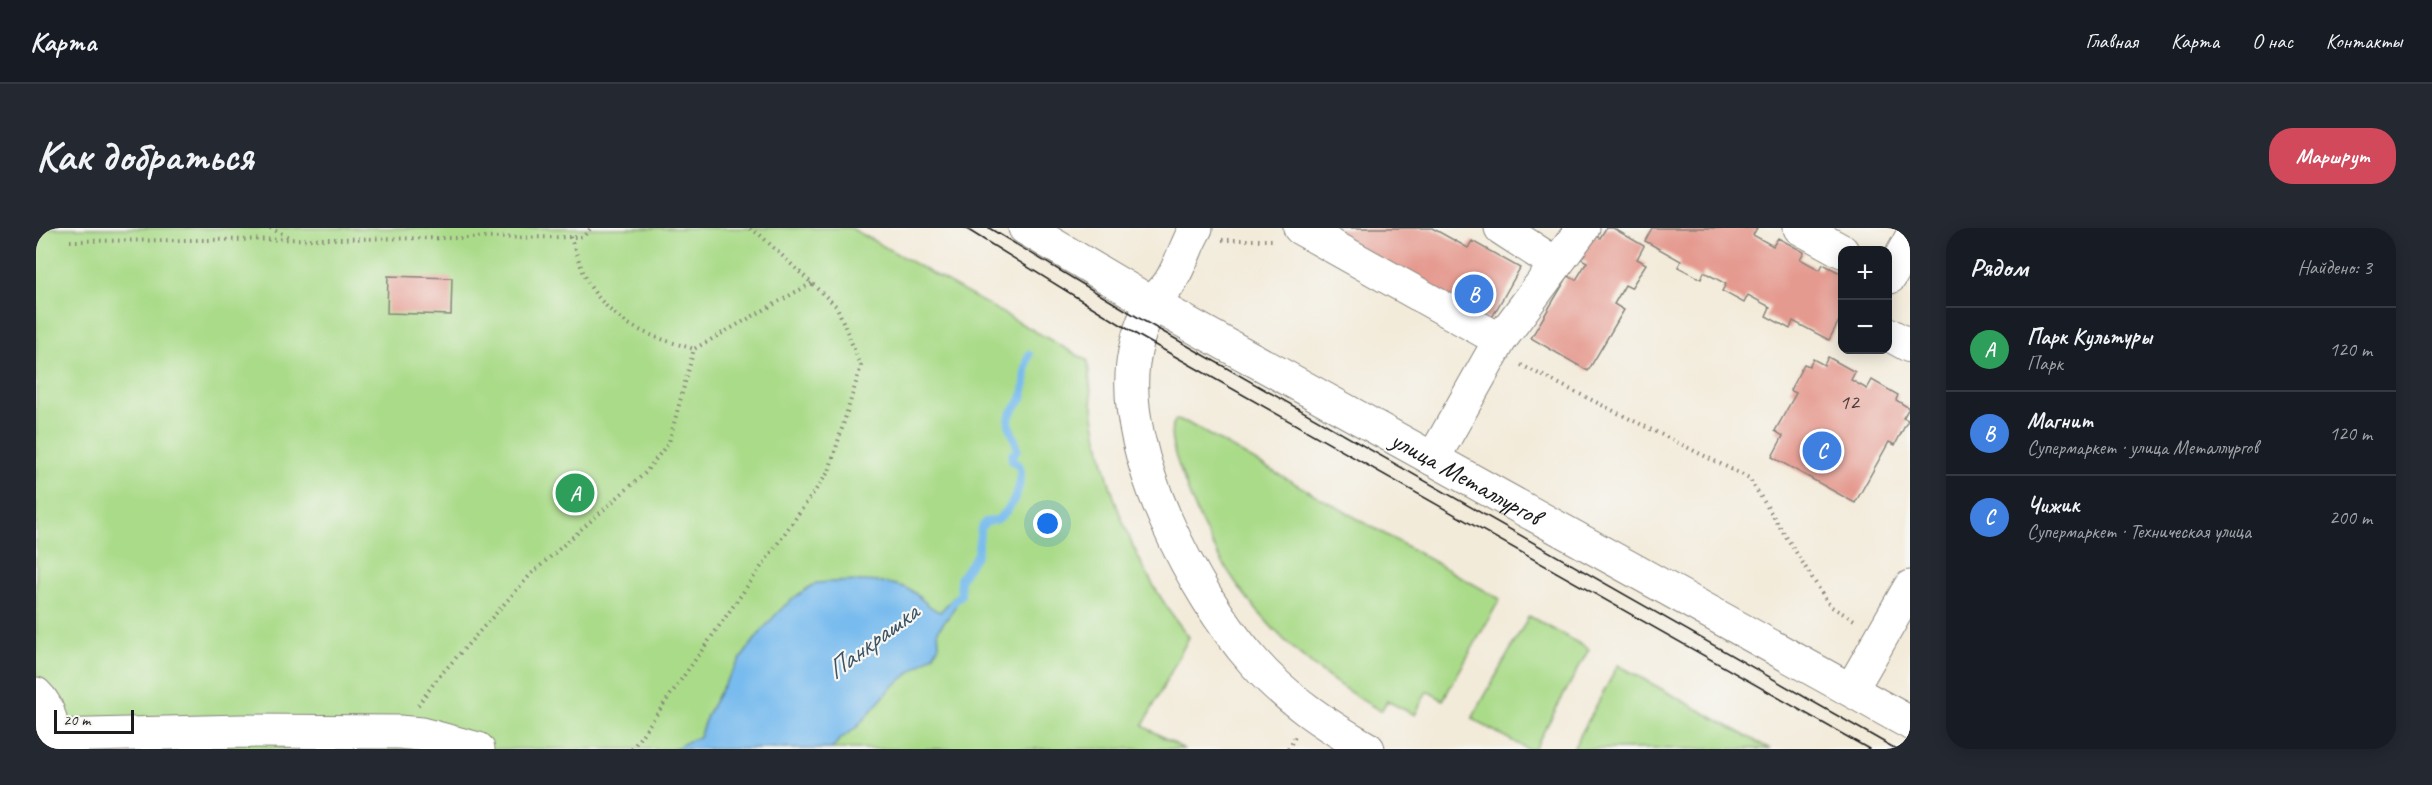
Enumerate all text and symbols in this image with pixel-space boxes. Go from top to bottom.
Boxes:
text: Карта [30,24,97,59]
text: Главная [2085,28,2138,54]
text: Карта [2171,28,2219,54]
text: О нас [2252,28,2293,54]
text: Контакты [2326,28,2402,54]
button: Маршрут [2269,128,2396,184]
text: Как добраться [36,130,253,183]
map controls [1838,246,1892,354]
button: + [1838,246,1892,300]
text: Рядом [1970,251,2028,284]
text: Найдено: 3 [2297,255,2372,280]
pin: B [1454,272,1494,316]
button: − [1838,300,1892,354]
text: Парк Культуры [2027,323,2152,351]
text: A [1984,337,1995,362]
text: 120 m [2329,337,2372,362]
text: Парк [2027,351,2063,376]
house number: 12 [1839,388,1861,416]
text: Магнит [2027,407,2093,435]
text: B [1984,421,1995,446]
text: 120 m [2329,421,2372,446]
street label: улица Металлургов [1384,422,1551,534]
pin: C [1802,428,1842,474]
text: Супермаркет · улица Металлургов [2027,435,2258,460]
pin: A [556,470,594,516]
text: Чижик [2027,491,2079,519]
text: C [1985,505,1994,530]
text: 200 m [2329,505,2372,530]
your location [1033,509,1062,538]
text: Супермаркет · Техническая улица [2027,519,2251,544]
water label: Панкрашка [819,593,927,687]
scale bar [54,707,134,735]
text: 20 m [63,710,90,730]

